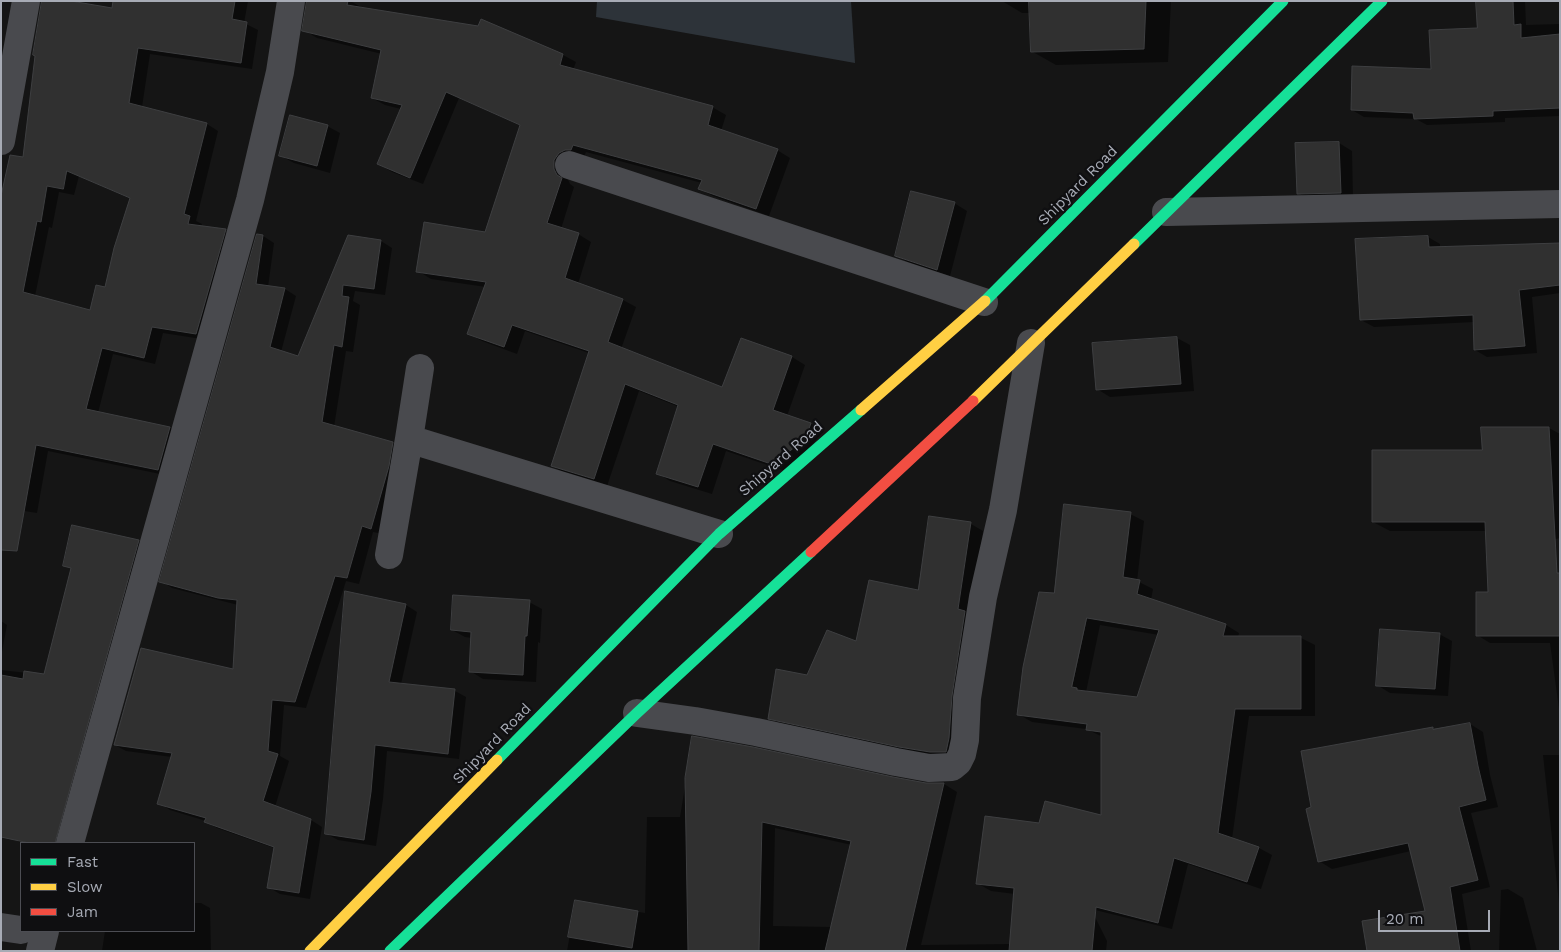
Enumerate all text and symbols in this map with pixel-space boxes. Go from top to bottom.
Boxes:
street label: Shipyard Road [1034,142,1122,230]
street label: Shipyard Road [735,418,827,500]
street label: Shipyard Road [449,700,535,788]
legend [20,842,195,932]
text: Fast [67,853,98,871]
text: Slow [67,878,103,896]
scale bar [1381,900,1494,932]
text: Jam [67,903,98,921]
text: 20 m [1386,910,1424,928]

